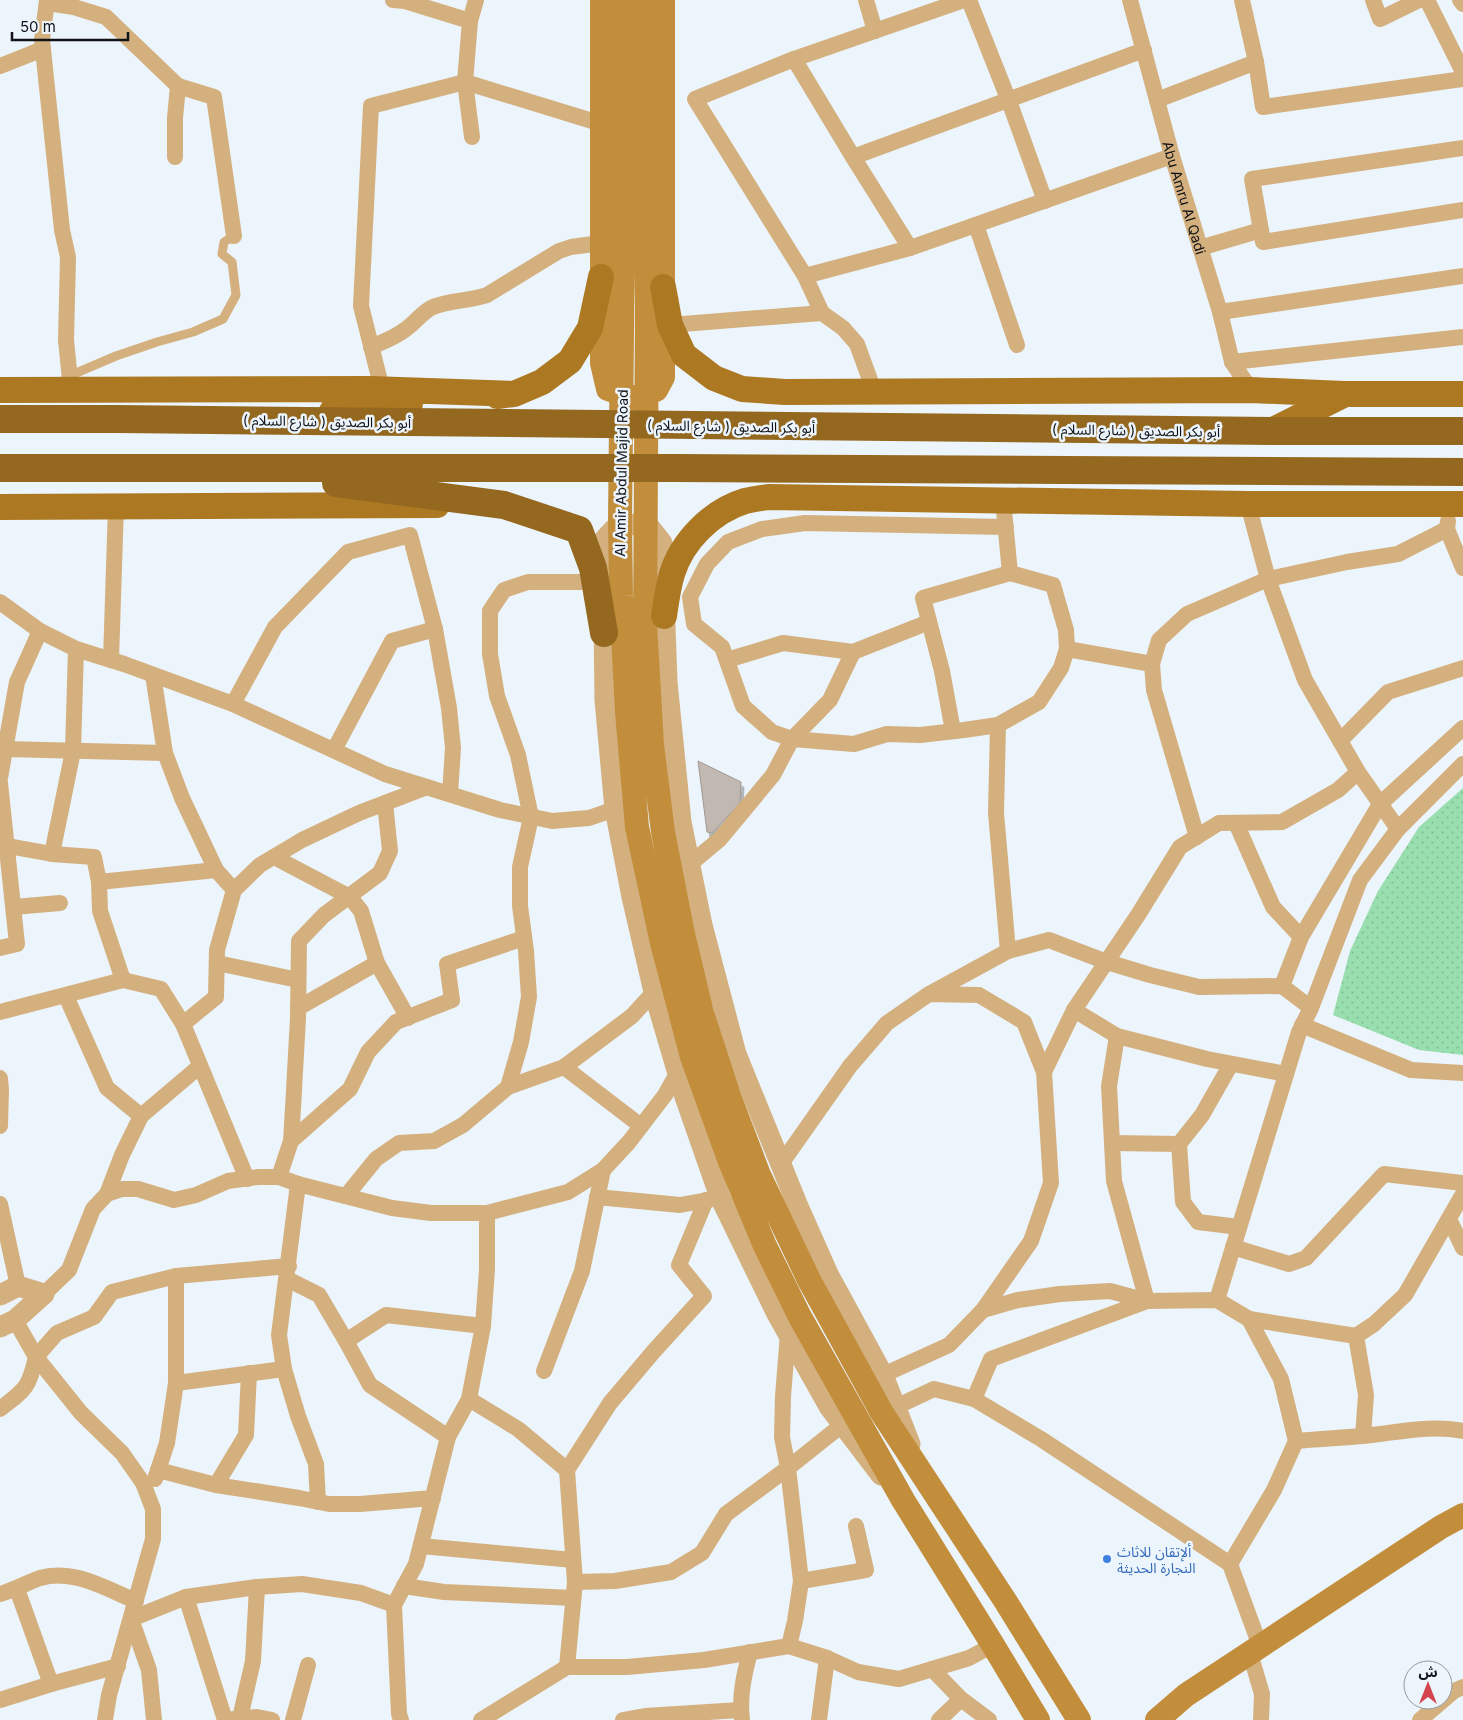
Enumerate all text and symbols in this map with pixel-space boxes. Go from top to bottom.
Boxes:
scale bar [12,10,129,42]
text: 50 m [20,17,56,36]
street label: Abu Amru Al Qadi [1160,139,1210,256]
street label: Al Amir Abdul Majid Road [611,389,631,557]
street label: ( شارع السلام ) أبو بكر الصديق [243,411,412,434]
street label: ( شارع السلام ) أبو بكر الصديق [647,416,816,439]
street label: ( شارع السلام ) أبو بكر الصديق [1052,420,1221,443]
place label: ألإتقان للاثاث النجارة الحديثة [1117,1543,1196,1577]
marker: ألإتقان للاثاث النجارة الحديثة [1101,1553,1113,1565]
north arrow [1403,1660,1453,1710]
text: ش [1418,1663,1438,1680]

